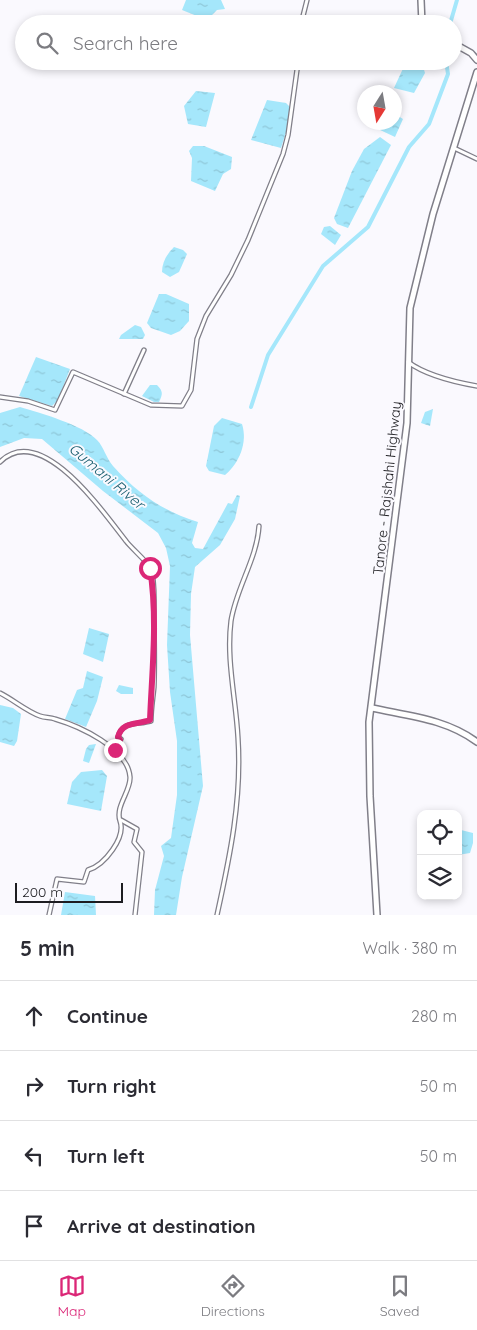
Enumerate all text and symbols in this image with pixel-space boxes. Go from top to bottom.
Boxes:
search box [15,15,462,70]
icon: search [33,29,61,57]
text: Search here [73,31,178,55]
north arrow [357,85,402,130]
street label: Tanore - Rajshahi Highway [369,400,405,576]
water label: Gumani River [65,439,150,515]
route start [139,557,162,580]
route end [104,739,127,762]
map controls [417,810,462,900]
button: locate [417,810,462,855]
button: layers [417,855,462,900]
scale bar [15,880,122,903]
text: 200 m [22,883,63,901]
text: 5 min [20,935,75,961]
text: Walk · 380 m [362,938,457,958]
icon: ahead [20,1002,48,1030]
text: Continue [67,1004,148,1028]
text: 280 m [411,1006,457,1026]
icon: right [20,1072,48,1100]
text: Turn right [67,1074,156,1098]
text: 50 m [420,1076,457,1096]
icon: left [20,1142,48,1170]
text: Turn left [67,1144,145,1168]
text: 50 m [420,1146,457,1166]
icon: arrive [20,1212,48,1240]
text: Arrive at destination [67,1214,256,1238]
tab: Map [57,1272,86,1320]
tab: Directions [201,1272,265,1320]
tab: Saved [380,1272,420,1320]

